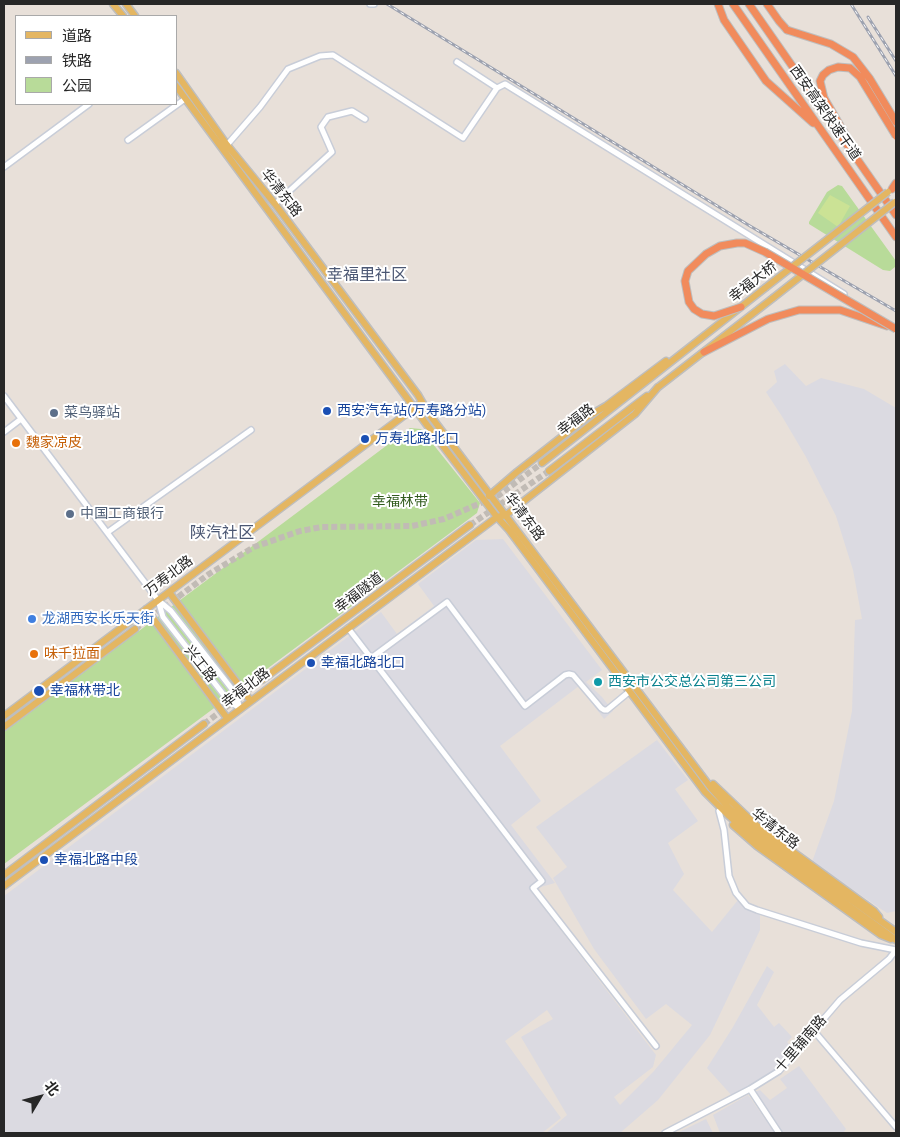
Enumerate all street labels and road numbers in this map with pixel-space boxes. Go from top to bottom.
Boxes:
street label: 西安高架快速干道 [786,62,864,164]
street label: 华清东路 [257,166,305,220]
street label: 幸福大桥 [726,258,780,306]
street label: 幸福路 [554,401,598,439]
street label: 华清东路 [500,490,548,544]
street label: 万寿北路 [142,552,196,600]
street label: 幸福隧道 [332,569,386,617]
street label: 兴工路 [180,642,220,686]
street label: 幸福北路 [219,664,273,712]
street label: 华清东路 [748,805,802,853]
street label: 十里铺南路 [772,1012,830,1076]

